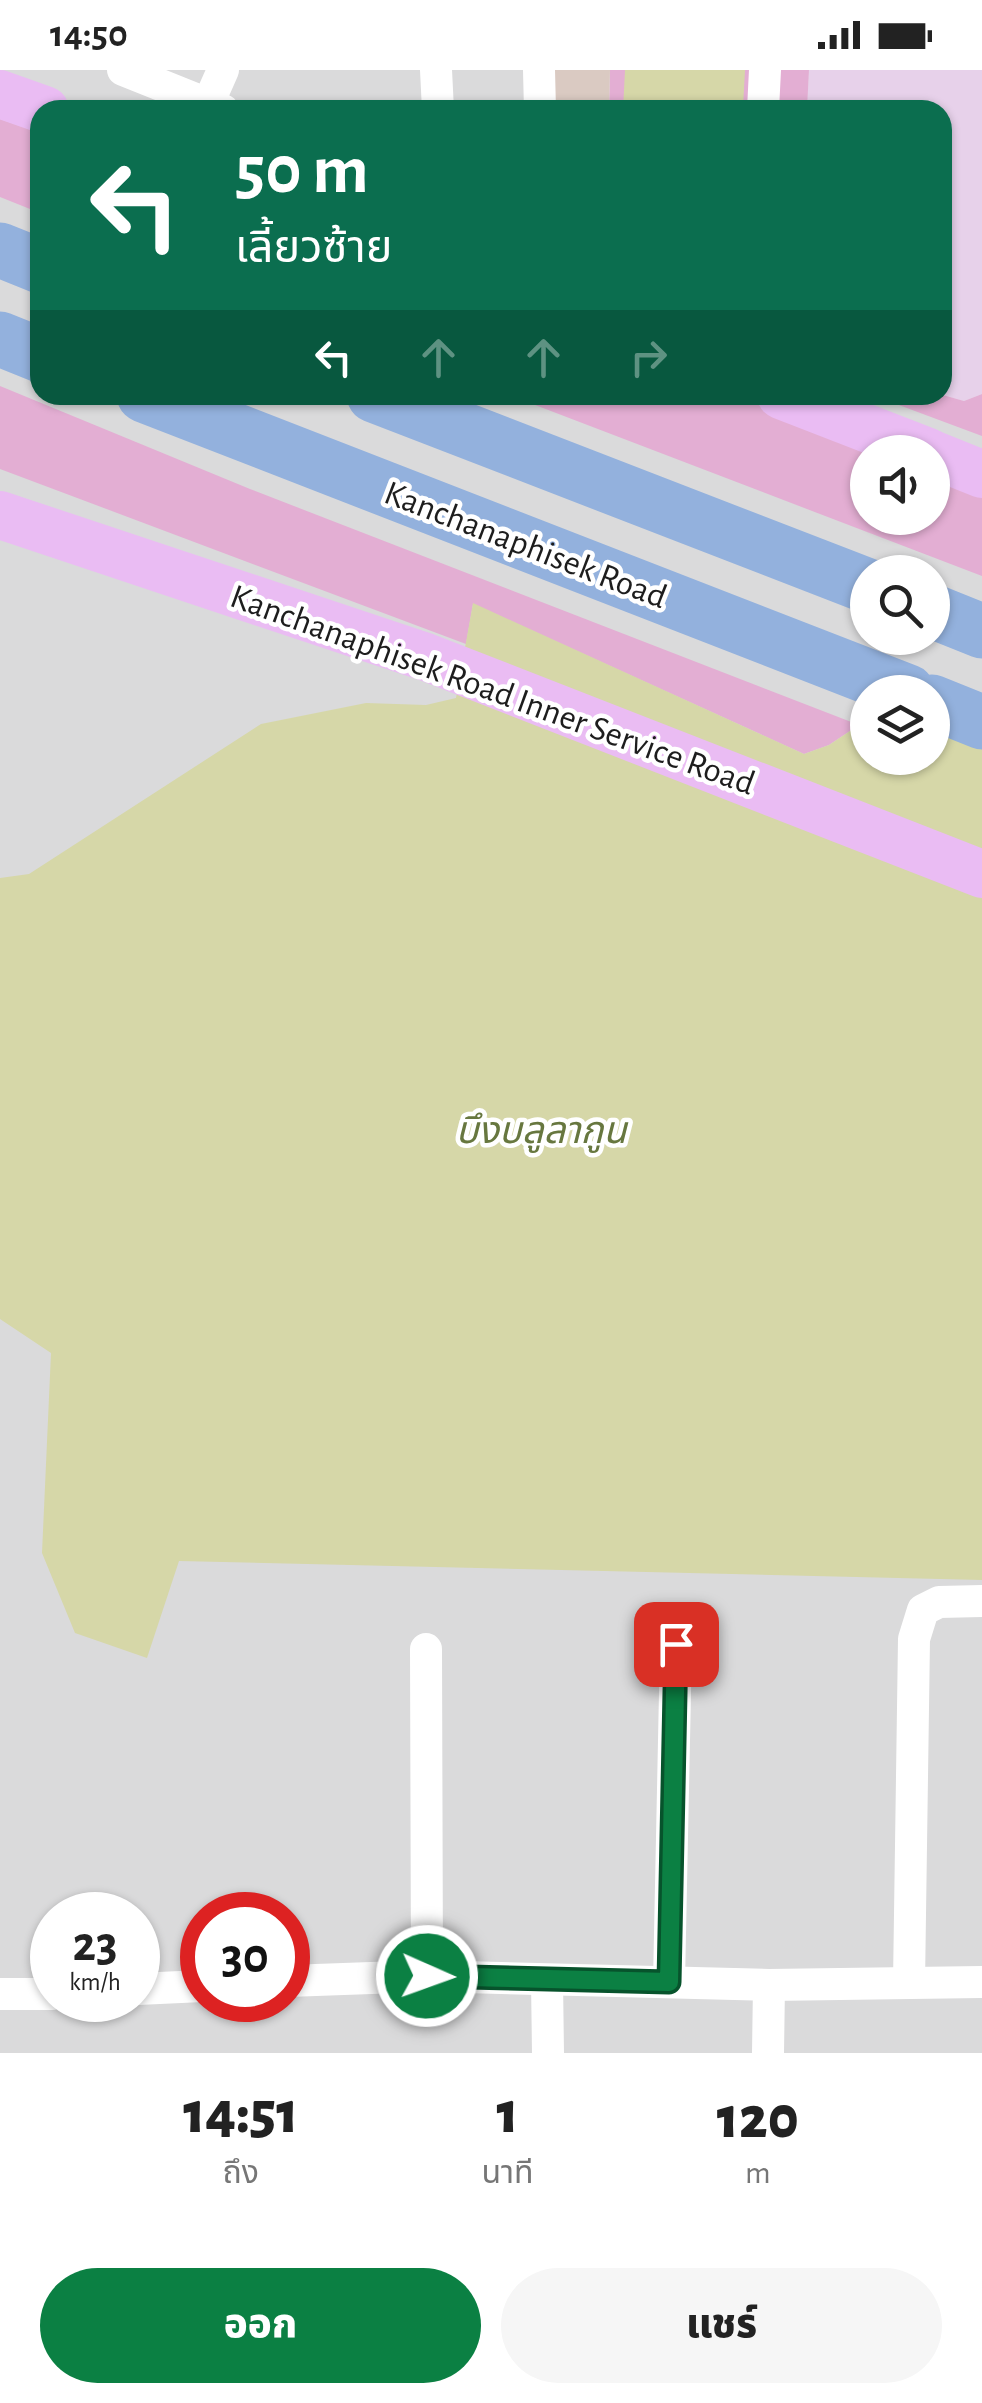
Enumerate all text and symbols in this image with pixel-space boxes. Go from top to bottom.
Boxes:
text: 14:50 [50,16,128,54]
text: 50 m [235,136,369,206]
icon: left [70,140,200,270]
text: เลี้ยวซ้าย [235,226,392,271]
icon: left [306,330,361,385]
icon: ahead [411,330,466,385]
icon: ahead [516,330,571,385]
icon: right [621,330,676,385]
map controls [850,435,950,775]
button: sound [850,435,950,535]
street label: Kanchanaphisek Road [379,475,671,615]
button: search [850,555,950,655]
street label: Kanchanaphisek Road Inner Service Road [226,579,759,802]
button: layers [850,675,950,775]
water label: บึงบลูลากูน [455,1112,629,1154]
pin [634,1602,719,1687]
icon: arrive [649,1617,704,1672]
speed limit sign: 30 [180,1892,310,2022]
text: 23 [72,1920,118,1970]
position arrow [375,1924,479,2028]
text: km/h [69,1970,121,1995]
text: 14:51 [183,2084,298,2144]
text: 1 [496,2084,519,2144]
text: 120 [717,2089,799,2149]
text: ถึง [223,2157,259,2189]
text: นาที [481,2157,534,2189]
text: m [745,2157,771,2189]
button: ออก [40,2268,481,2383]
button: แชร์ [501,2268,942,2383]

